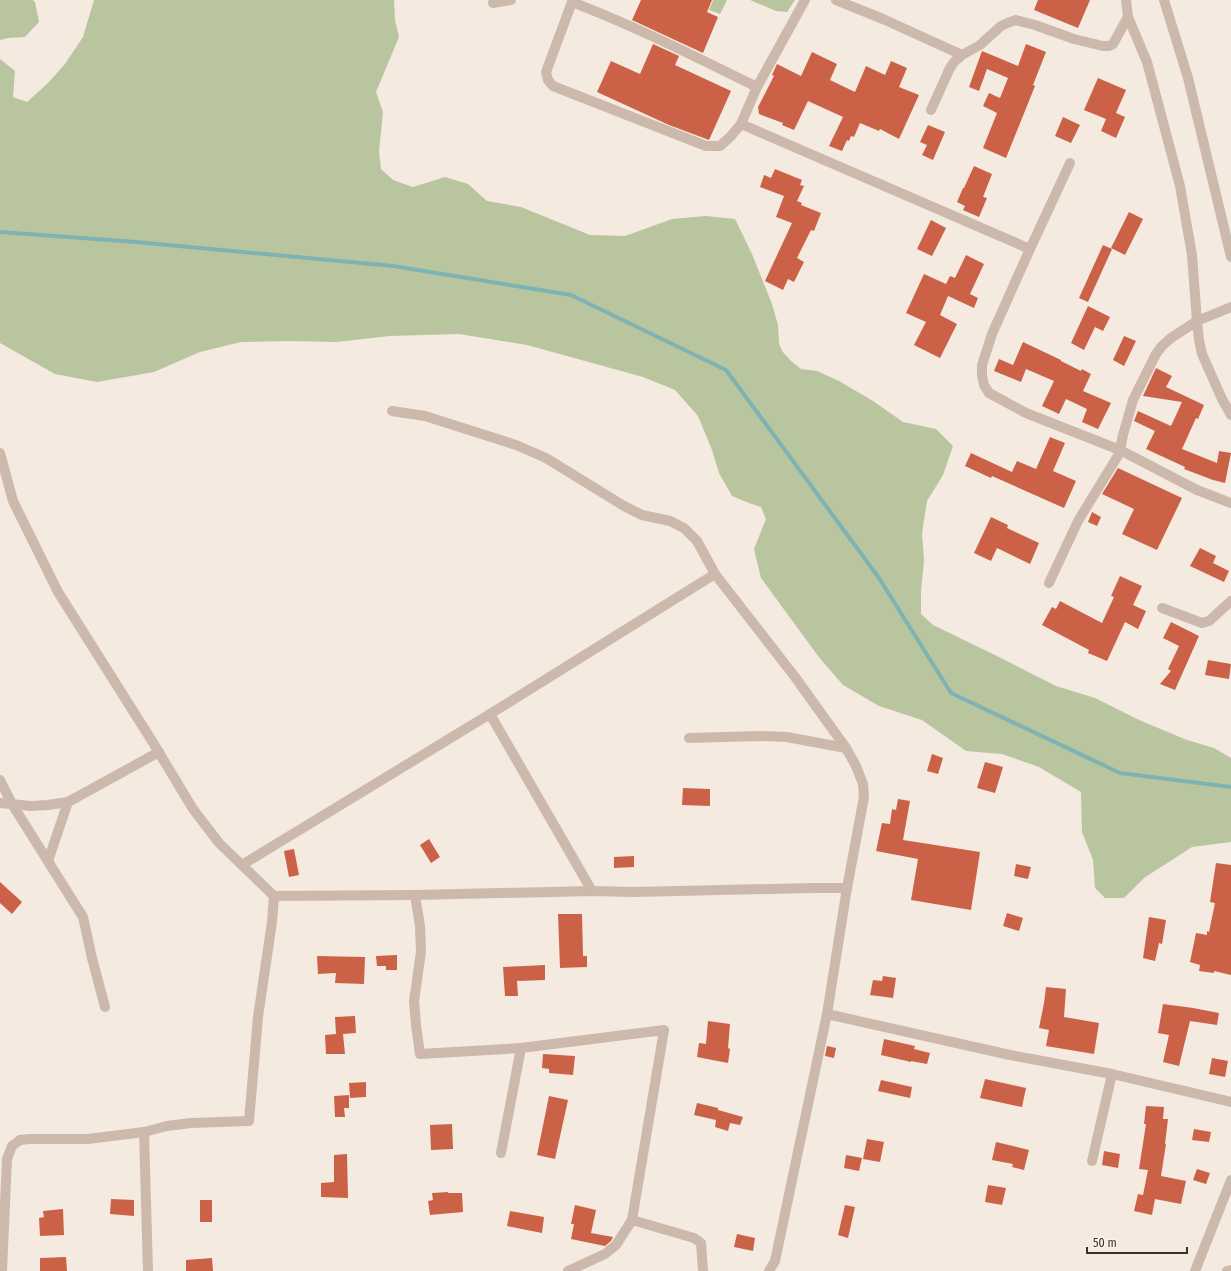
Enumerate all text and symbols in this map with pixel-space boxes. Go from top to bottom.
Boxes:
scale bar [1087,1229,1187,1255]
text: 50 m [1093,1236,1117,1250]

